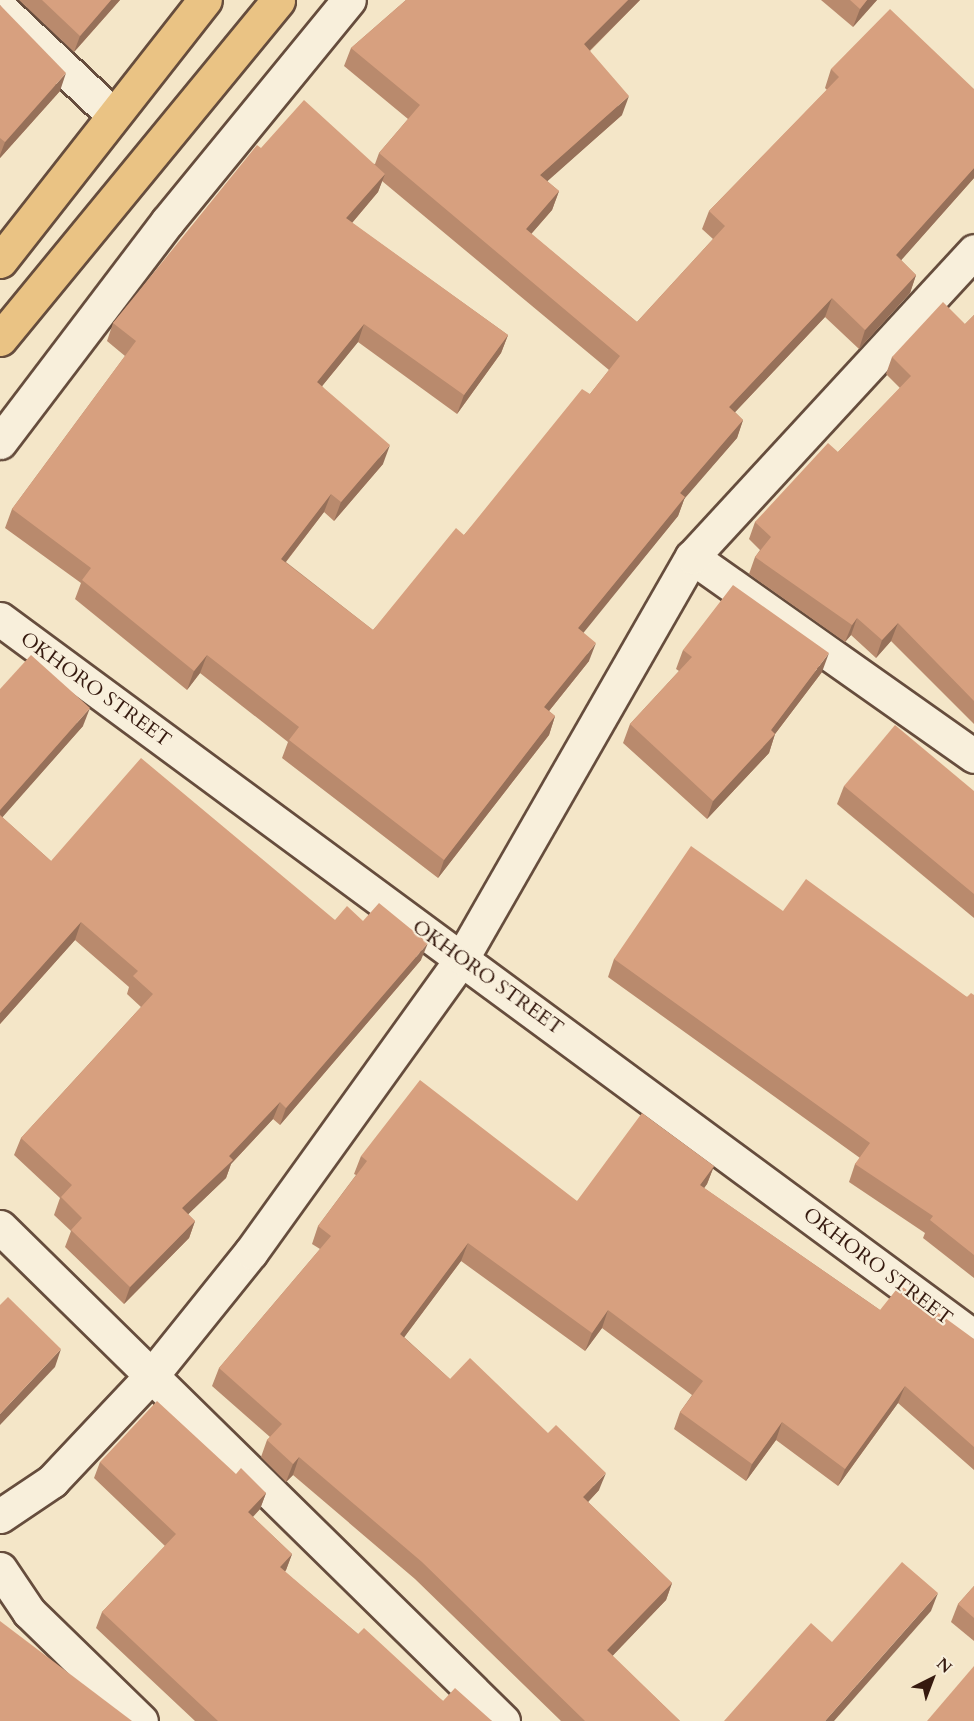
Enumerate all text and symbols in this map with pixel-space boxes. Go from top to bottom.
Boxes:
street label: OKHORO STREET [16,626,176,752]
street label: OKHORO STREET [408,914,568,1040]
street label: OKHORO STREET [799,1202,957,1330]
north arrow [902,1649,962,1709]
text: N [932,1653,957,1678]

